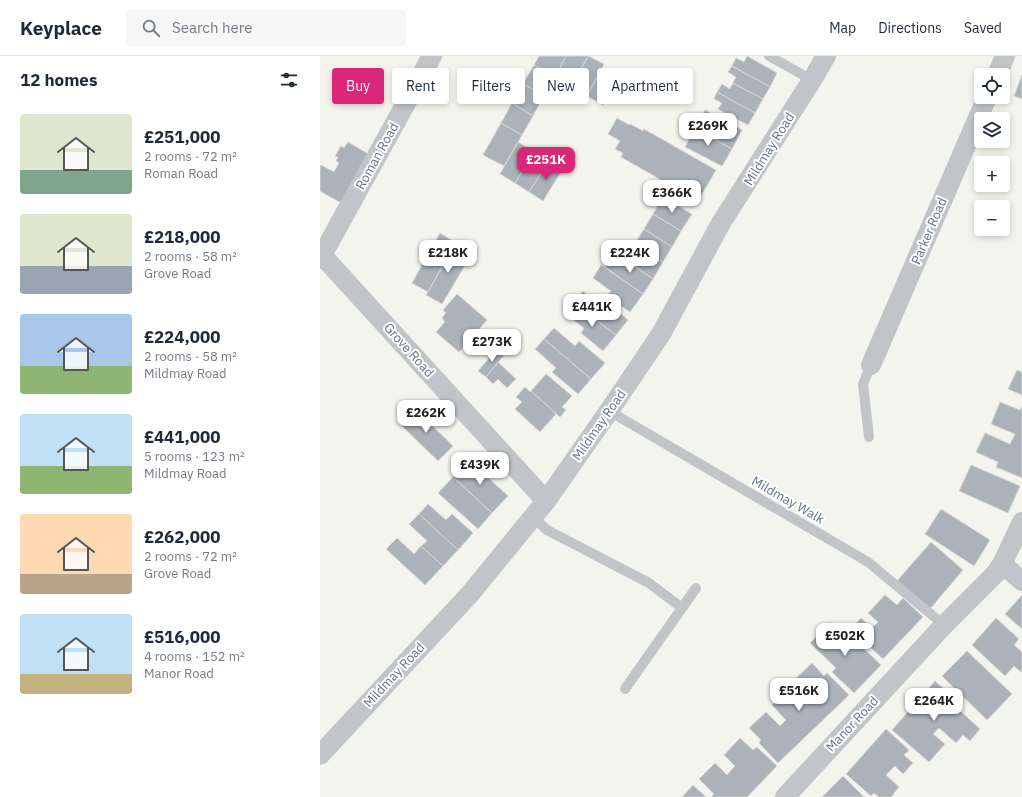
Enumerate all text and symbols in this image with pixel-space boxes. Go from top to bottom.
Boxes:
search box [126,10,406,46]
text: Keyplace [20,16,102,40]
icon: search [140,17,162,39]
text: Search here [172,18,252,37]
text: Map [829,19,856,37]
text: Directions [878,19,942,37]
text: Saved [964,19,1002,37]
chip: Buy [332,68,384,104]
chip: Rent [392,68,449,104]
chip: Filters [457,68,525,104]
chip: New [533,68,589,104]
chip: Apartment [597,68,693,104]
map controls [974,68,1010,236]
button: locate [974,68,1010,104]
text: 12 homes [20,69,97,91]
icon: filters [278,69,300,91]
street label: Mildmay Road [740,109,798,189]
button: layers [974,112,1010,148]
pin: £269K [680,113,736,147]
text: £269K [688,117,728,134]
street label: Roman Road [352,119,402,193]
text: £251,000 [144,126,220,148]
icon: home [52,130,100,178]
pin: £251K [518,147,574,181]
text: 2 rooms · 72 m² [144,148,237,165]
text: £251K [526,151,566,168]
button: + [974,156,1010,192]
text: Roman Road [144,165,218,182]
pin: £366K [644,180,700,214]
text: £366K [652,184,692,201]
street label: Parker Road [907,195,951,267]
button: − [974,200,1010,236]
text: £218,000 [144,226,220,248]
icon: home [52,230,100,278]
pin: £218K [420,240,476,274]
pin: £224K [602,240,658,274]
text: £218K [428,244,468,261]
text: £224K [610,244,650,261]
text: 2 rooms · 58 m² [144,248,237,265]
text: Grove Road [144,265,211,282]
pin: £441K [564,294,620,328]
text: £441K [572,298,612,315]
street label: Grove Road [380,319,438,381]
text: £224,000 [144,326,220,348]
pin: £273K [464,329,520,363]
icon: home [52,330,100,378]
text: £273K [472,333,512,350]
text: 2 rooms · 58 m² [144,348,237,365]
text: Mildmay Road [144,365,227,382]
street label: Mildmay Road [568,386,630,464]
pin: £262K [398,400,454,434]
text: £262K [406,404,446,421]
text: £441,000 [144,426,220,448]
icon: home [52,430,100,478]
text: 5 rooms · 123 m² [144,448,245,465]
pin: £439K [452,452,508,486]
text: £439K [460,456,500,473]
text: Mildmay Road [144,465,227,482]
street label: Mildmay Walk [748,472,828,528]
text: £262,000 [144,526,220,548]
icon: home [52,530,100,578]
text: 2 rooms · 72 m² [144,548,237,565]
text: Grove Road [144,565,211,582]
pin: £502K [817,623,873,657]
text: £516,000 [144,626,220,648]
text: £502K [825,627,865,644]
icon: home [52,630,100,678]
street label: Mildmay Road [360,639,428,711]
text: 4 rooms · 152 m² [144,648,245,665]
text: Manor Road [144,665,214,682]
pin: £516K [771,678,827,712]
text: £516K [779,682,819,699]
pin: £264K [906,688,962,722]
text: £264K [914,692,954,709]
street label: Manor Road [822,693,882,755]

